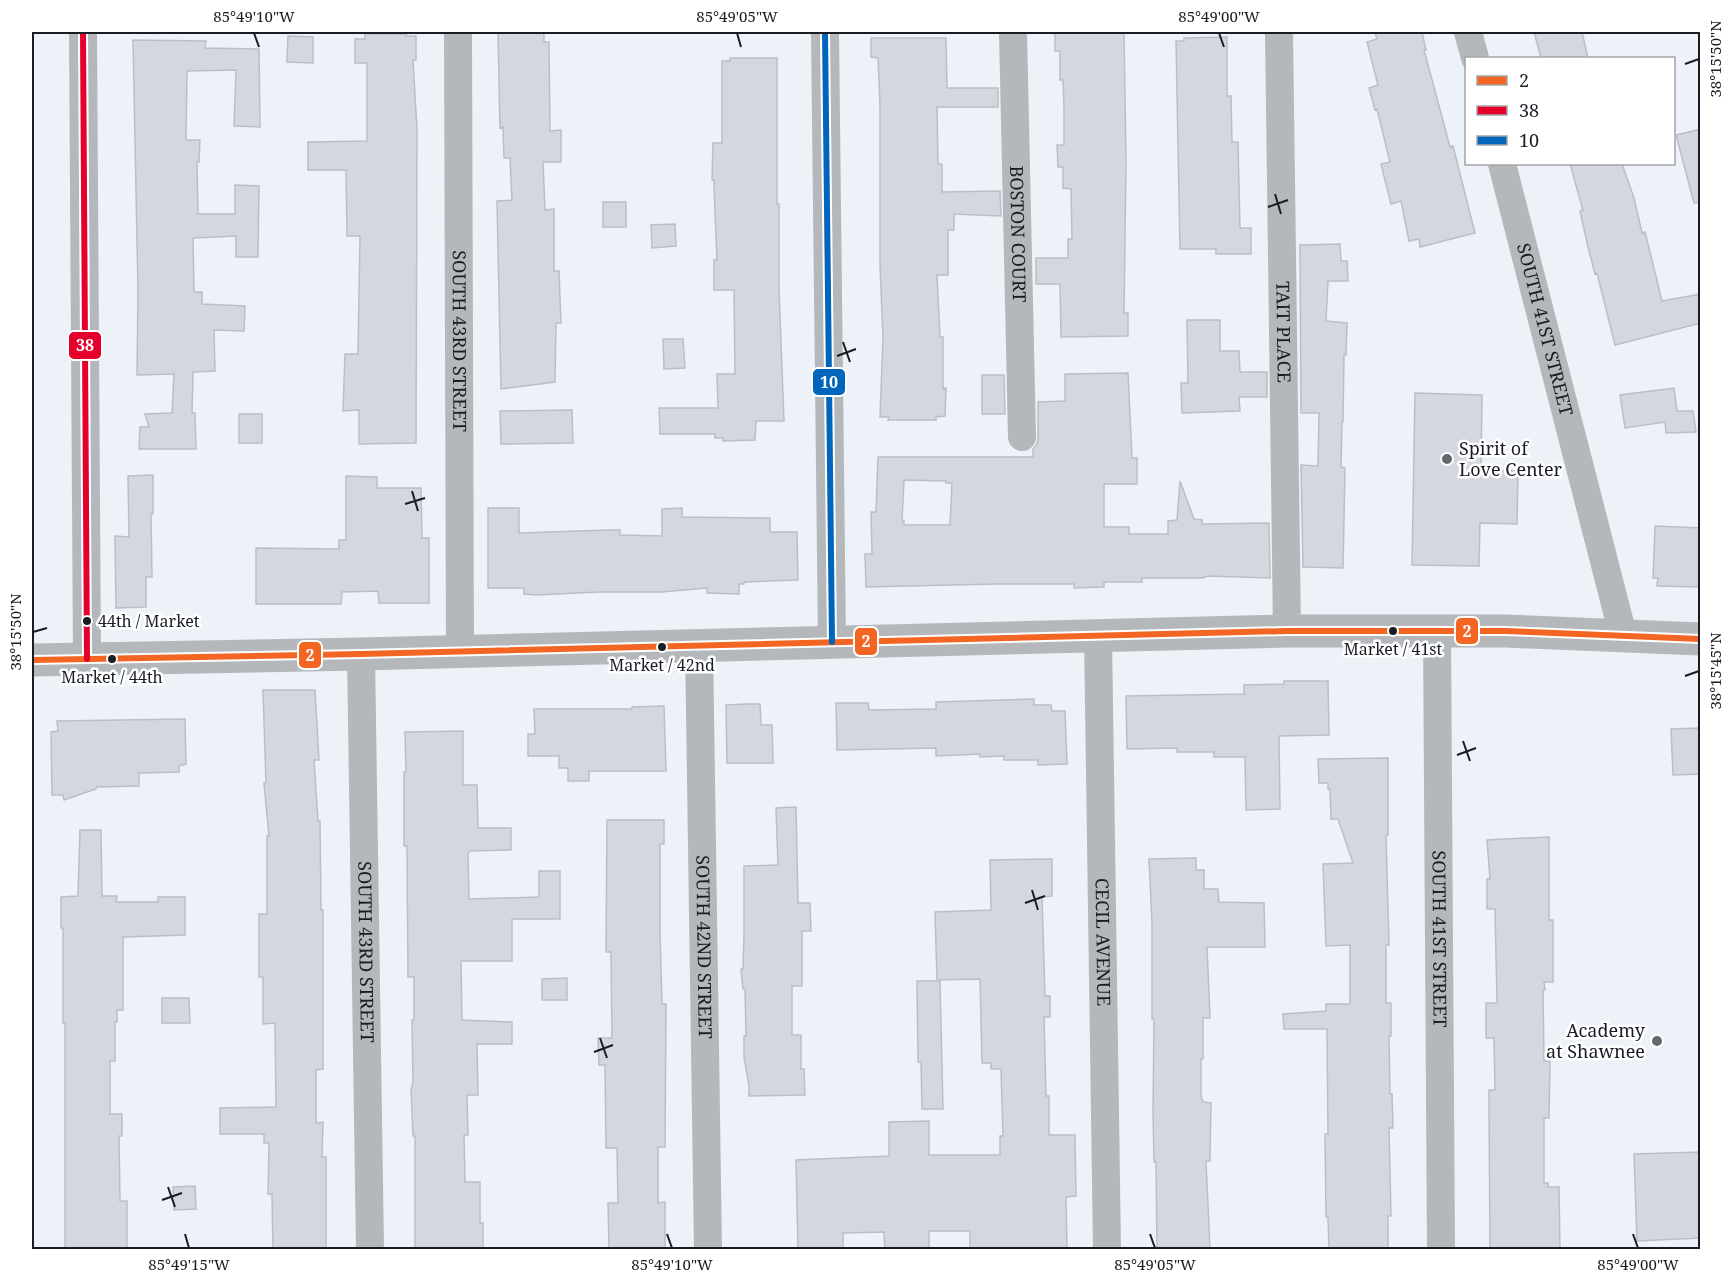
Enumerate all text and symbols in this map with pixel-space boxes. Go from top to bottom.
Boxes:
text: 85°49'10"W [213,6,295,26]
text: 85°49'05"W [696,6,778,26]
text: 85°49'00"W [1178,6,1260,26]
text: 38°15'50"N [1705,20,1725,98]
legend [1465,57,1675,165]
text: 2 [1519,68,1529,92]
text: 38 [1519,98,1539,122]
text: 10 [1519,128,1539,152]
street label: BOSTON COURT [1005,165,1032,303]
street label: SOUTH 41ST STREET [1512,241,1579,418]
street label: SOUTH 43RD STREET [448,250,472,432]
street label: TAIT PLACE [1271,281,1297,383]
line badge: 38 [68,331,102,360]
text: 38 [76,334,94,356]
line badge: 10 [812,368,846,396]
text: 10 [820,371,838,393]
place label: Spirit of Love Center [1459,436,1563,481]
marker: Spirit of Love Center [1440,452,1454,466]
text: 38°15'50"N [5,593,25,671]
place label: 44th / Market [98,610,200,632]
marker: 44th / Market [81,615,93,627]
line badge: 2 [1455,617,1479,645]
text: 2 [1462,620,1472,642]
marker: Market / 41st [1387,625,1399,637]
line badge: 2 [854,627,878,656]
text: 2 [861,630,871,652]
text: 38°15'45"N [1705,632,1725,710]
place label: Market / 41st [1344,638,1443,660]
line badge: 2 [298,641,322,669]
marker: Market / 42nd [656,641,668,653]
text: 2 [305,644,315,666]
marker: Market / 44th [106,653,118,665]
place label: Market / 42nd [609,654,715,676]
place label: Market / 44th [61,666,163,688]
street label: SOUTH 41ST STREET [1427,850,1453,1028]
street label: SOUTH 42ND STREET [691,855,718,1039]
street label: SOUTH 43RD STREET [353,861,380,1043]
street label: CECIL AVENUE [1091,878,1116,1006]
place label: Academy at Shawnee [1546,1018,1646,1063]
marker: Academy at Shawnee [1650,1034,1664,1048]
text: 85°49'15"W [148,1254,230,1274]
text: 85°49'10"W [631,1254,713,1274]
text: 85°49'05"W [1114,1254,1196,1274]
text: 85°49'00"W [1597,1254,1679,1274]

